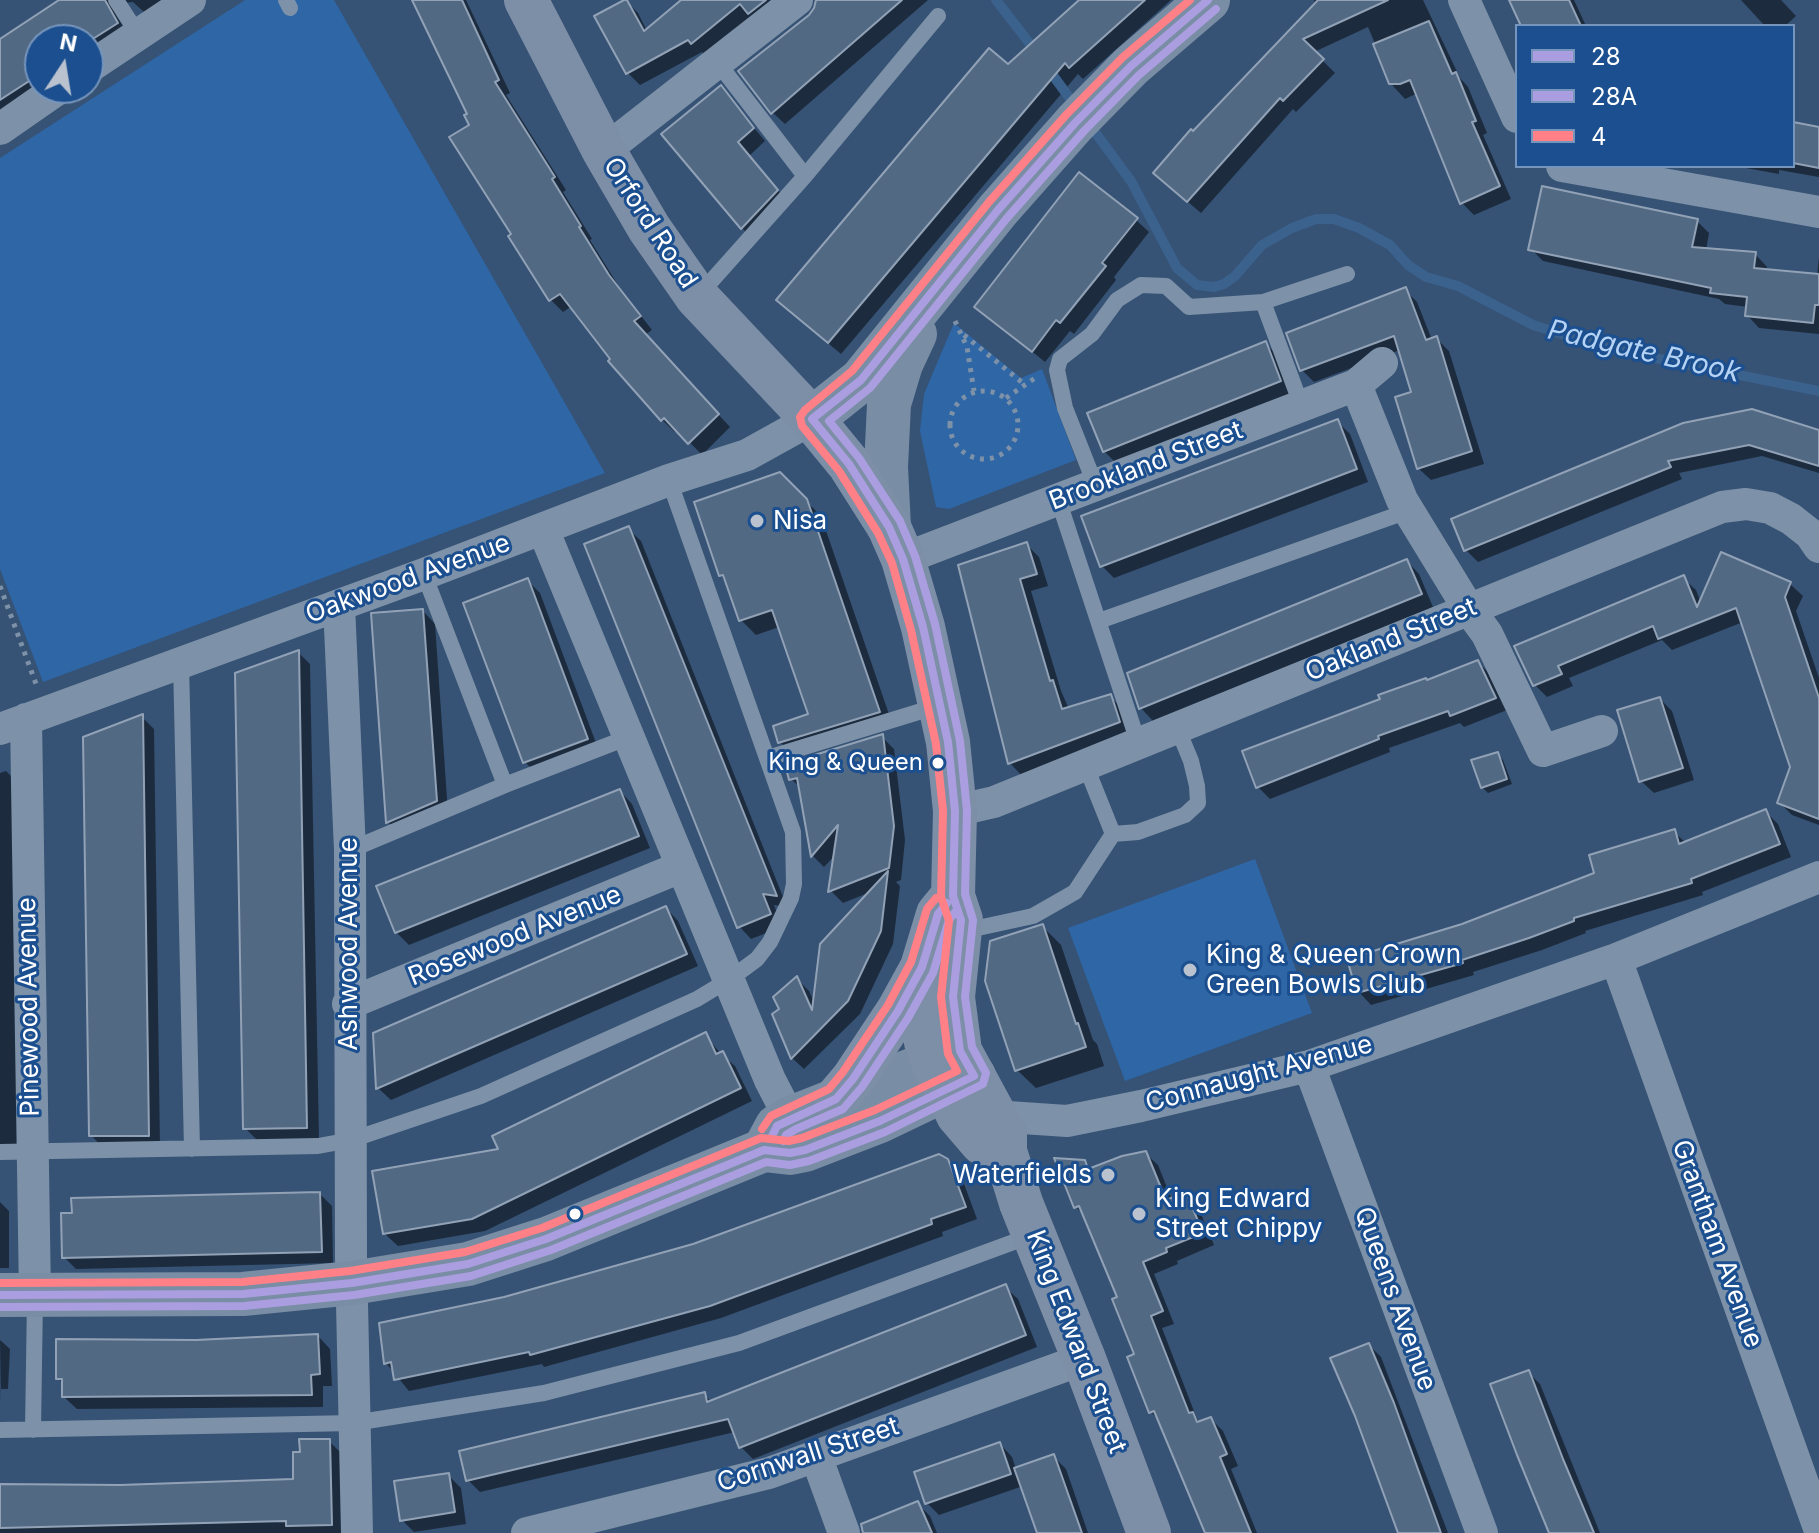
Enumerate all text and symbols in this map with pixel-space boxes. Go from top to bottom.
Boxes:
north arrow [24,24,104,104]
legend [1515,24,1795,168]
text: N [58,28,79,57]
text: 28 [1591,42,1620,71]
text: 28A [1591,82,1637,111]
text: 4 [1591,122,1607,151]
street label: Orford Road [596,152,704,294]
water label: Padgate Brook [1544,314,1744,390]
street label: Brookland Street [1045,415,1247,517]
place label: Nisa [773,505,827,537]
marker: Nisa [748,512,766,530]
street label: Oakwood Avenue [302,528,514,630]
street label: Oakland Street [1301,592,1481,688]
place label: King & Queen [768,749,923,777]
marker: King & Queen [930,755,946,771]
street label: Ashwood Avenue [333,837,365,1051]
street label: Rosewood Avenue [404,879,626,993]
street label: Pinewood Avenue [11,897,47,1117]
place label: King & Queen Crown Green Bowls Club [1206,939,1461,1000]
marker: King & Queen Crown Green Bowls Club [1181,961,1199,979]
street label: Connaught Avenue [1142,1029,1376,1119]
street label: Grantham Avenue [1665,1136,1769,1352]
place label: Waterfields [952,1159,1092,1191]
marker: Waterfields [1099,1166,1117,1184]
place label: King Edward Street Chippy [1155,1183,1322,1244]
street label: Queens Avenue [1347,1203,1443,1395]
marker: King Edward Street Chippy [1130,1205,1148,1223]
unlabelled marker [567,1206,583,1222]
street label: King Edward Street [1019,1226,1133,1458]
street label: Cornwall Street [713,1411,903,1499]

